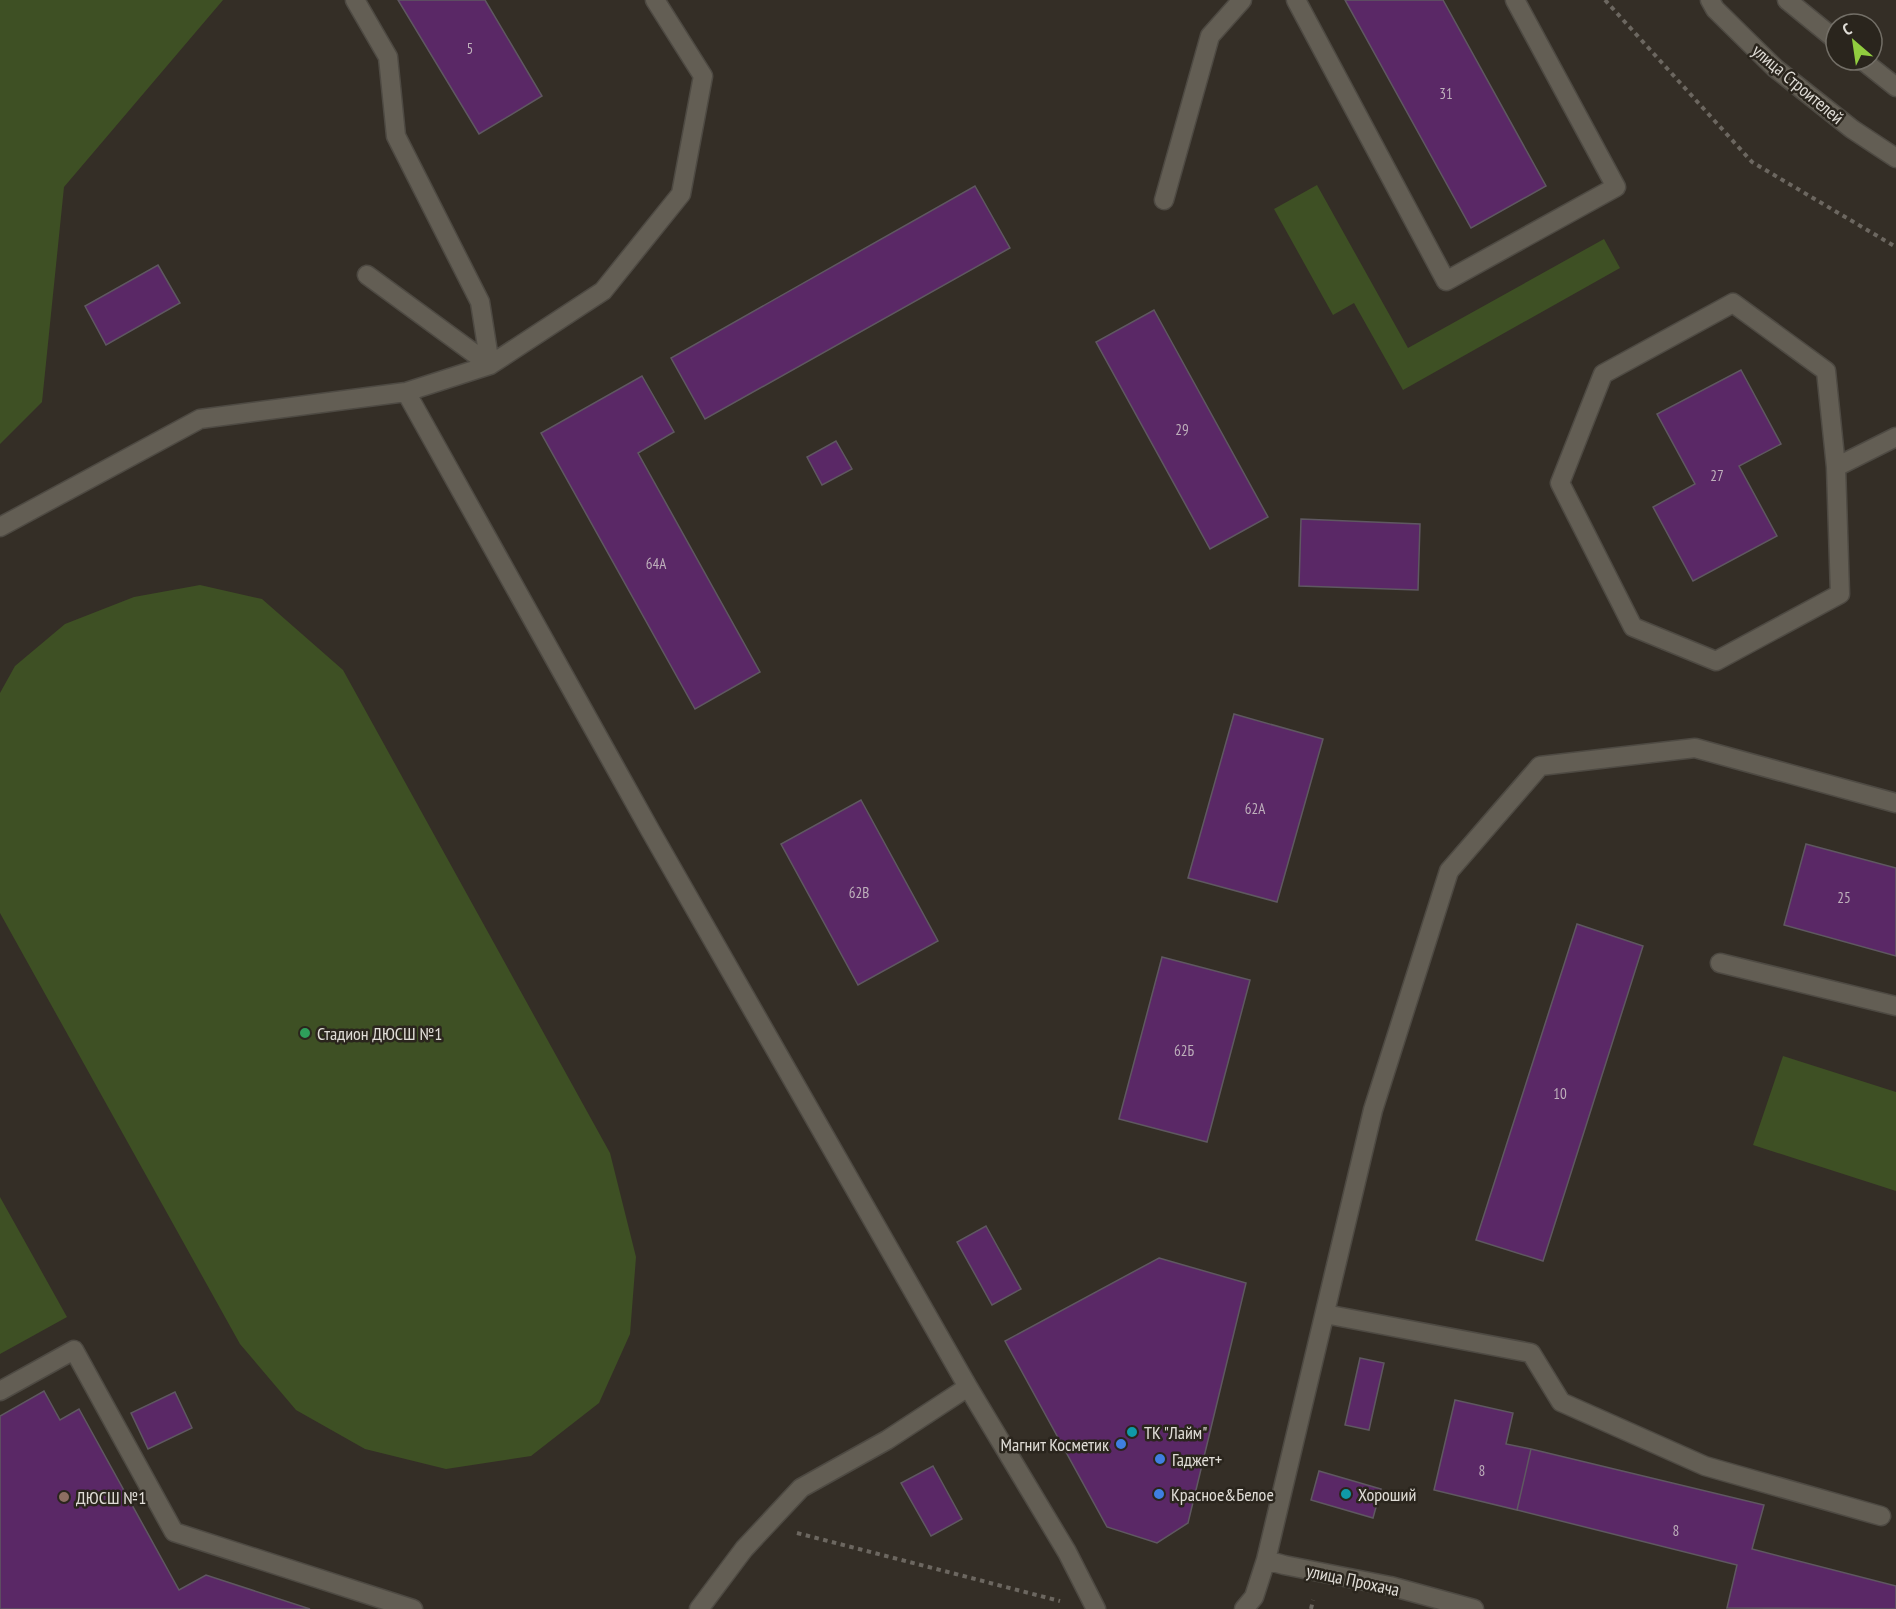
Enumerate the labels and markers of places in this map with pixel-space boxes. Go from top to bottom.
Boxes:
place label: Стадион ДЮСШ №1 [317,1022,442,1045]
marker: Стадион ДЮСШ №1 [298,1026,312,1040]
place label: ТК "Лайм" [1144,1421,1207,1444]
marker: ТК "Лайм" [1125,1425,1139,1439]
place label: Магнит Косметик [1001,1433,1109,1456]
marker: Магнит Косметик [1114,1437,1128,1451]
place label: Гаджет+ [1172,1448,1222,1471]
marker: Гаджет+ [1153,1452,1167,1466]
place label: Красное&Белое [1171,1483,1274,1506]
place label: Хороший [1358,1483,1416,1506]
place label: ДЮСШ №1 [76,1486,146,1509]
marker: Красное&Белое [1152,1487,1166,1501]
marker: Хороший [1339,1487,1353,1501]
marker: ДЮСШ №1 [57,1490,71,1504]

